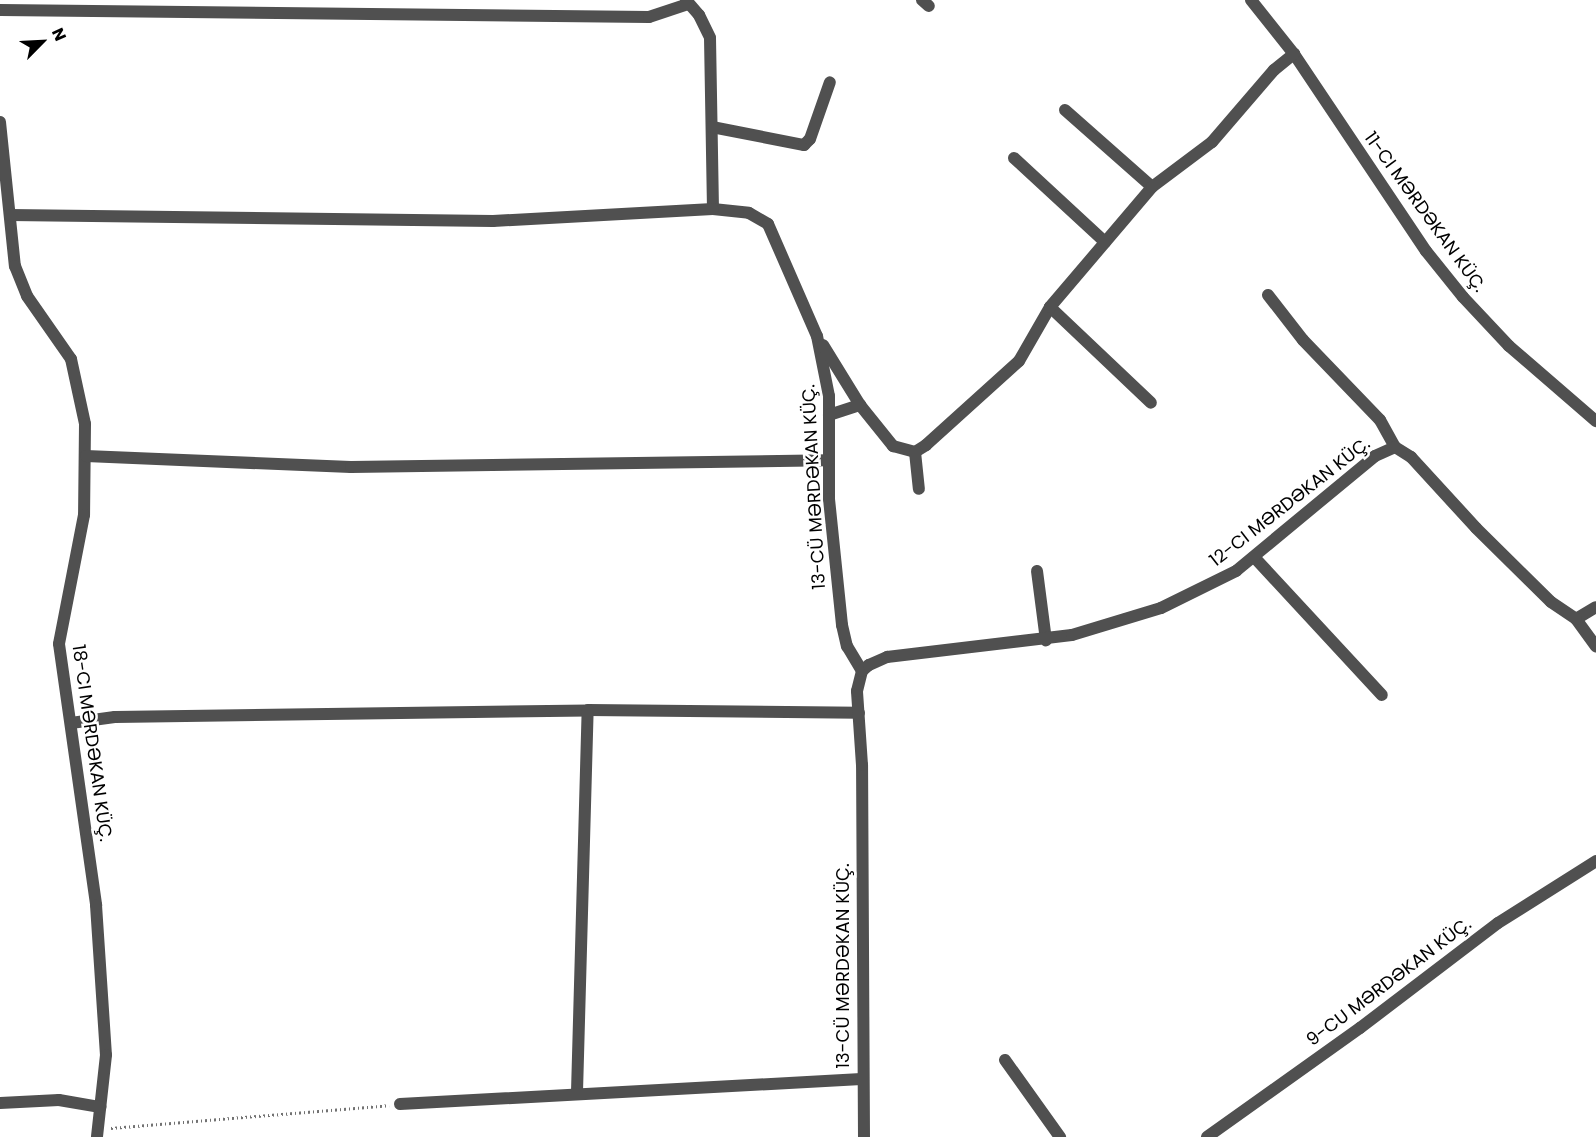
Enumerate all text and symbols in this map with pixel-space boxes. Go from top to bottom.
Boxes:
north arrow [12,12,72,72]
text: N [46,24,72,45]
street label: 11-CI MƏRDƏKAN KÜÇ. [1360,128,1490,296]
street label: 13-CÜ MƏRDƏKAN KÜÇ. [798,384,830,590]
street label: 12-CI MƏRDƏKAN KÜÇ. [1205,433,1375,571]
street label: 18-CI MƏRDƏKAN KÜÇ. [67,643,117,843]
street label: 13-CÜ MƏRDƏKAN KÜÇ. [832,863,854,1069]
street label: 9-CU MƏRDƏKAN KÜÇ. [1302,913,1476,1051]

